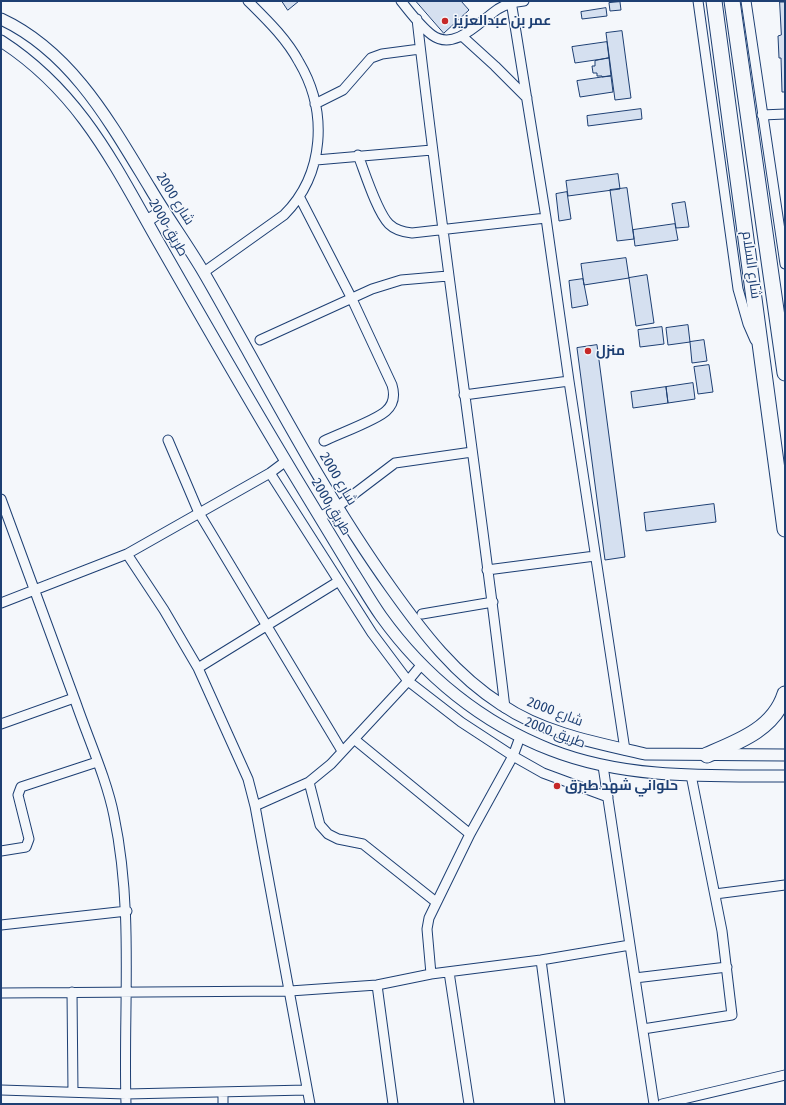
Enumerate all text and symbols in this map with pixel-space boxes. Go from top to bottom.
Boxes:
place label: عمر بن عبدالعزيز [453,13,551,29]
marker: عمر بن عبدالعزيز [440,16,450,26]
street label: شارع 2000 [152,170,198,228]
street label: طريق 2000 [145,196,191,260]
street label: شارع السلام [738,230,764,300]
place label: منزل [596,343,625,359]
marker: منزل [583,346,593,356]
street label: شارع 2000 [316,450,360,508]
street label: طريق 2000 [307,476,355,538]
street label: شارع 2000 [525,694,585,730]
street label: طريق 2000 [522,714,588,752]
place label: حلواني شهد طبرق [565,778,678,794]
marker: حلواني شهد طبرق [552,781,562,791]

